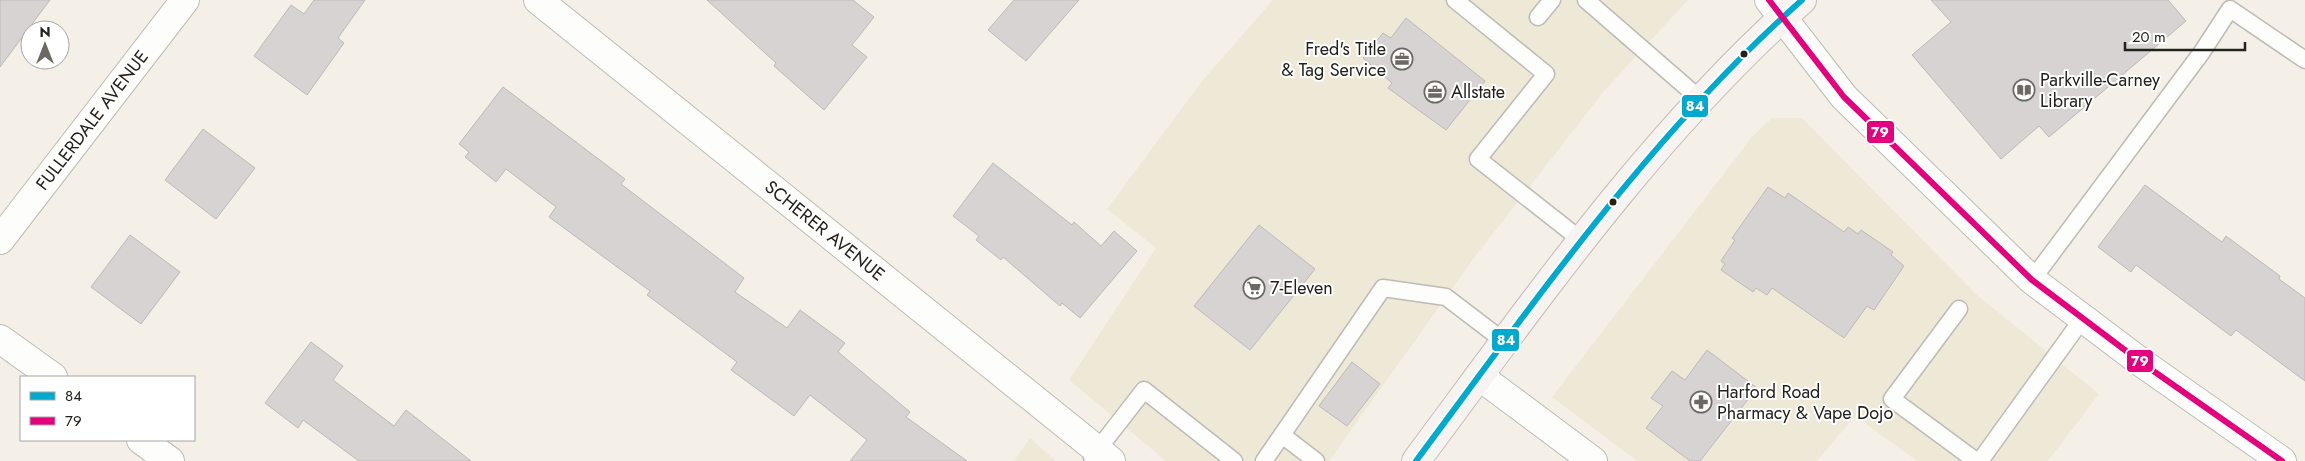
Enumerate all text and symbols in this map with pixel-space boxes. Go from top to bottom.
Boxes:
north arrow [20,20,70,70]
scale bar [2125,20,2245,52]
text: N [39,22,51,42]
text: 20 m [2132,26,2166,48]
place label: Fred's Title & Tag Service [1281,36,1386,83]
street label: FULLERDALE AVENUE [30,45,155,196]
office icon: Fred's Title & Tag Service [1390,47,1414,71]
unlabelled marker [1739,49,1749,59]
place label: Parkville-Carney Library [2040,67,2160,114]
library icon: Parkville-Carney Library [2012,78,2036,102]
place label: Allstate [1451,79,1505,105]
office icon: Allstate [1423,80,1447,104]
line badge: 84 [1681,94,1709,118]
text: 84 [1686,96,1704,116]
line badge: 79 [1866,120,1895,144]
text: 79 [1871,122,1889,142]
street label: SCHERER AVENUE [759,174,890,287]
unlabelled marker [1608,197,1618,207]
place label: 7-Eleven [1270,275,1333,301]
supermarket icon: 7-Eleven [1242,276,1266,300]
line badge: 84 [1491,328,1520,352]
text: 84 [1497,330,1515,350]
line badge: 79 [2126,349,2154,373]
text: 79 [2131,351,2149,371]
legend [20,376,195,441]
place label: Harford Road Pharmacy & Vape Dojo [1717,379,1894,426]
text: 84 [65,385,82,407]
pharmacy icon: Harford Road Pharmacy & Vape Dojo [1689,390,1713,414]
text: 79 [65,410,82,432]

